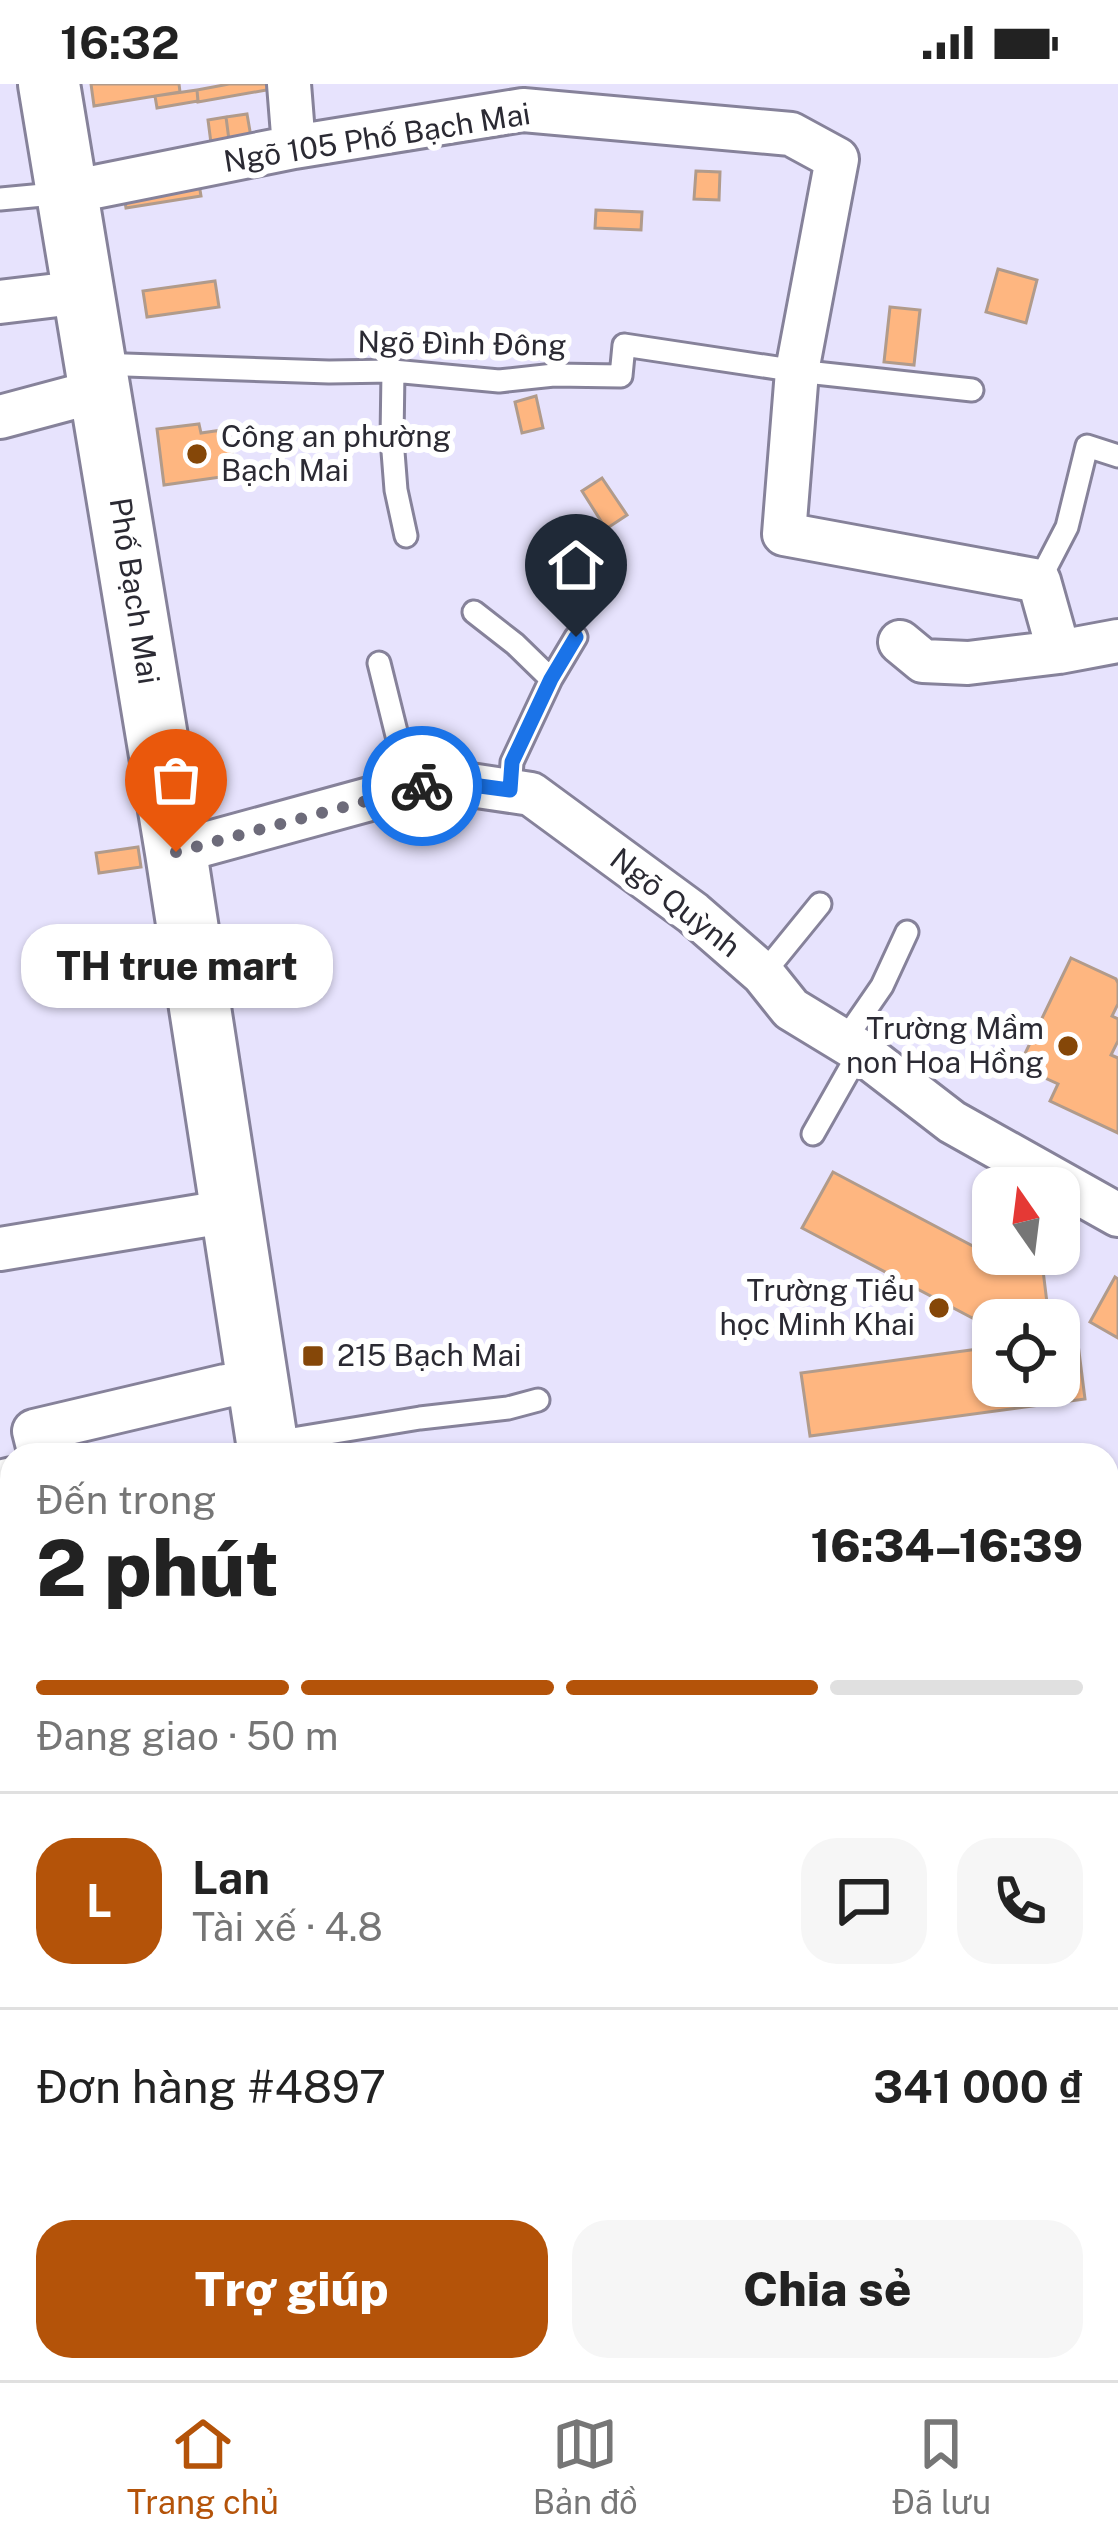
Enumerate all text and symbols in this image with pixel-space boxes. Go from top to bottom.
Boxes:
text: 16:32 [60,16,180,69]
street label: Ngõ 105 Phố Bạch Mai [221,95,533,179]
street label: Ngõ Đình Đông [357,323,567,363]
place label: Công an phường Bạch Mai [221,418,451,488]
marker: Công an phường Bạch Mai [184,441,210,467]
street label: Phố Bạch Mai [102,495,167,687]
pin [525,514,627,637]
icon: home [543,532,609,598]
courier [362,726,482,846]
pin [125,729,227,852]
icon: bag [143,747,209,813]
icon: bike [389,753,455,819]
street label: Ngõ Quỳnh [603,840,748,964]
callout: TH true mart [20,924,332,1008]
text: TH true mart [56,943,298,989]
place label: Trường Mầm non Hoa Hồng [846,1010,1044,1080]
marker: Trường Mầm non Hoa Hồng [1055,1033,1081,1059]
north arrow [972,1167,1080,1275]
map controls [972,1167,1080,1407]
place label: Trường Tiểu học Minh Khai [720,1272,915,1342]
marker: Trường Tiểu học Minh Khai [926,1295,952,1321]
button: locate [972,1299,1080,1407]
place label: 215 Bạch Mai [337,1337,521,1373]
marker: 215 Bạch Mai [300,1343,326,1369]
text: Đến trong [36,1477,217,1523]
text: 16:34–16:39 [811,1519,1083,1572]
text: 2 phút [36,1522,279,1614]
text: Đang giao · 50 m [36,1713,338,1759]
button: chat [801,1838,927,1964]
button: phone [957,1838,1083,1964]
text: Lan [192,1851,270,1904]
text: L [86,1874,112,1927]
text: Tài xế · 4.8 [192,1904,383,1950]
text: Đơn hàng #4897 [36,2060,386,2113]
text: 341 000 ₫ [873,2060,1083,2113]
button: Trợ giúp [36,2220,548,2358]
button: Chia sẻ [572,2220,1083,2358]
tab: Trang chủ [127,2411,279,2521]
tab: Bản đồ [533,2411,638,2521]
tab: Đã lưu [891,2411,991,2521]

